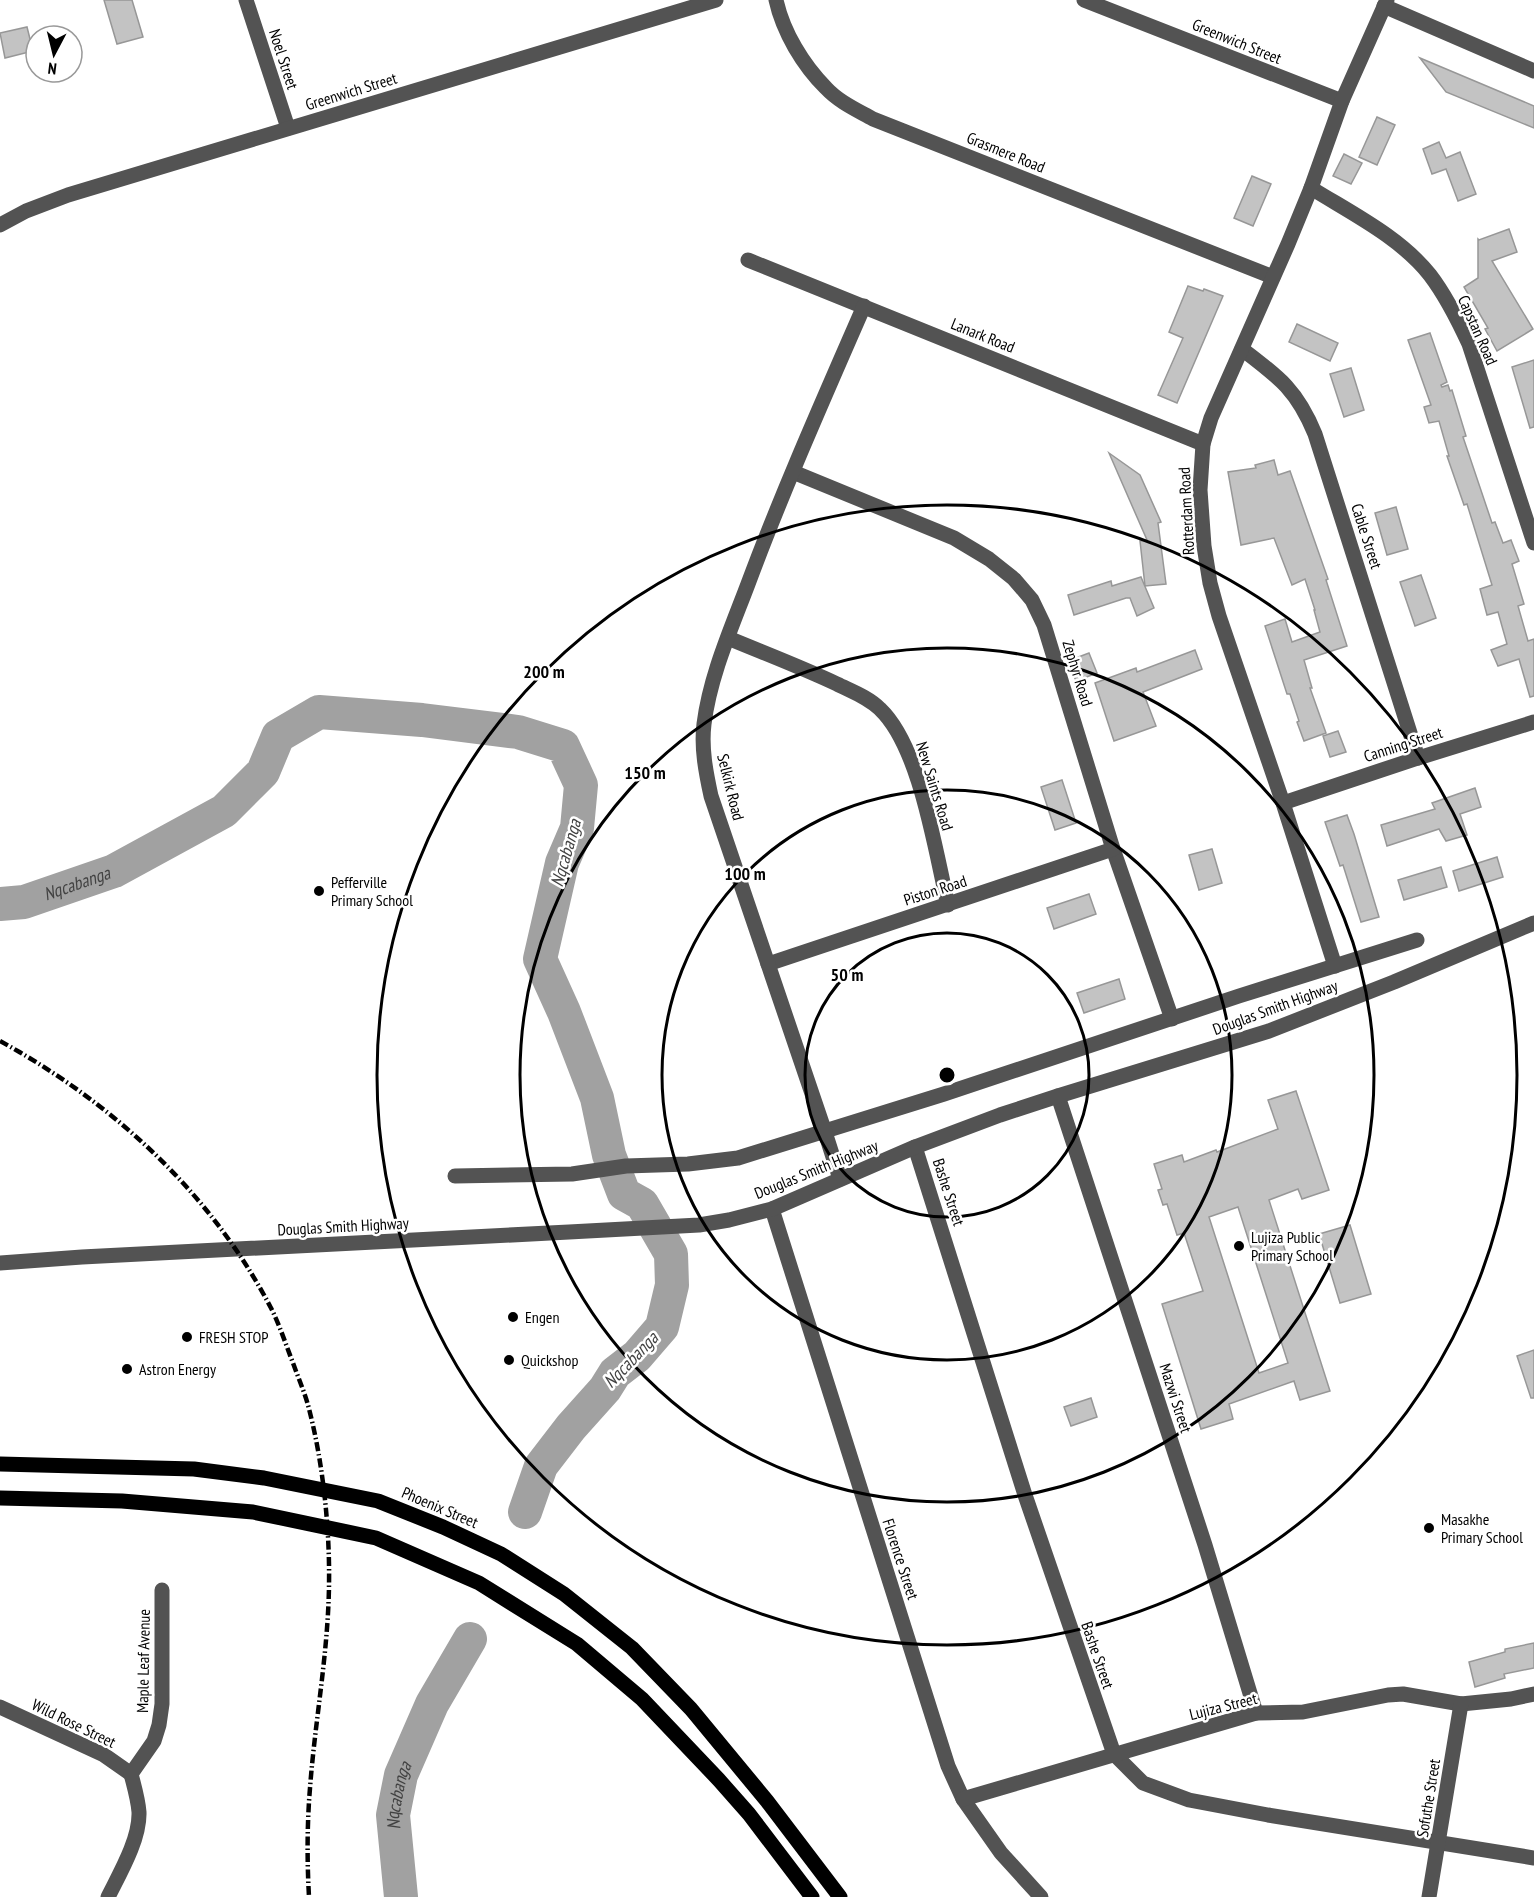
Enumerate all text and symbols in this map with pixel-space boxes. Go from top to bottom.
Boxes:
street label: Greenwich Street [1189,14,1285,68]
north arrow [24,24,84,84]
street label: Noel Street [265,26,303,92]
text: N [47,58,58,79]
street label: Greenwich Street [303,67,400,114]
street label: Grasmere Road [964,127,1048,177]
street label: Capstan Road [1454,292,1502,368]
street label: Lanark Road [948,313,1018,357]
street label: Rotterdam Road [1174,466,1198,556]
street label: Cable Street [1347,501,1387,572]
street label: Zephyr Road [1058,638,1098,709]
text: 200 m [523,660,565,683]
street label: Canning Street [1361,722,1445,766]
street label: New Saints Road [912,739,958,833]
street label: Selkirk Road [713,752,749,822]
text: 150 m [624,761,666,784]
water label: Nqcabanga [545,816,586,889]
water label: Nqcabanga [40,861,114,905]
text: 100 m [724,862,766,885]
street label: Piston Road [901,870,969,910]
place label: Pefferville Primary School [331,872,413,910]
marker: Pefferville Primary School [312,884,326,898]
text: 50 m [831,963,863,986]
street label: Douglas Smith Highway [1210,975,1340,1039]
centre of rings [937,1065,957,1085]
street label: Douglas Smith Highway [751,1135,881,1203]
street label: Bashe Street [929,1156,969,1229]
street label: Douglas Smith Highway [277,1213,409,1239]
place label: Lujiza Public Primary School [1251,1227,1333,1265]
marker: Lujiza Public Primary School [1232,1239,1246,1253]
place label: Engen [525,1307,559,1327]
marker: Engen [506,1310,520,1324]
water label: Nqcabanga [598,1326,663,1392]
place label: FRESH STOP [199,1327,268,1347]
marker: FRESH STOP [180,1330,194,1344]
place label: Quickshop [521,1350,578,1370]
marker: Quickshop [502,1353,516,1367]
place label: Astron Energy [139,1359,216,1379]
street label: Mazwi Street [1155,1361,1197,1436]
marker: Astron Energy [120,1362,134,1376]
street label: Phoenix Street [399,1482,482,1532]
place label: Masakhe Primary School [1441,1509,1523,1547]
street label: Florence Street [879,1516,924,1603]
marker: Masakhe Primary School [1422,1521,1436,1535]
street label: Maple Leaf Avenue [132,1609,154,1713]
street label: Bashe Street [1077,1619,1119,1692]
street label: Lujiza Street [1187,1688,1259,1724]
street label: Wild Rose Street [29,1694,120,1752]
water label: Nqcabanga [381,1757,417,1831]
street label: Sofuthe Street [1412,1757,1444,1839]

